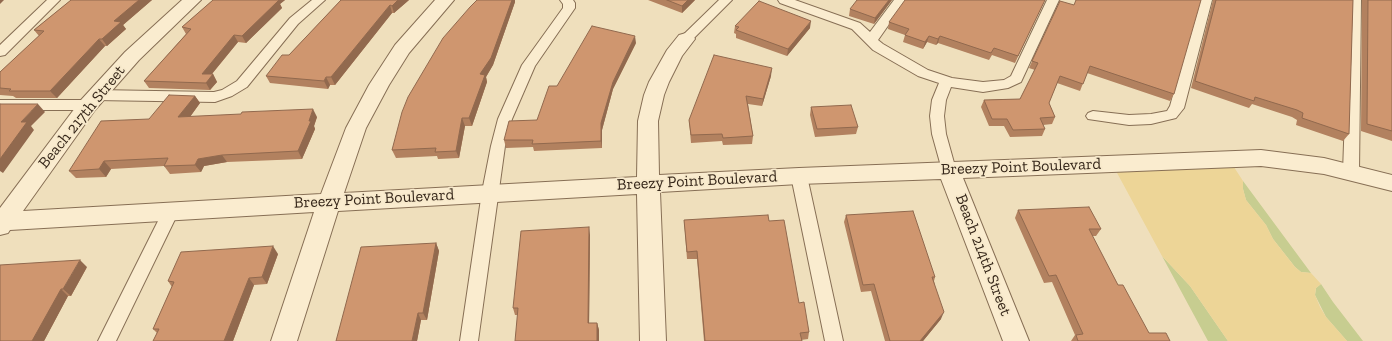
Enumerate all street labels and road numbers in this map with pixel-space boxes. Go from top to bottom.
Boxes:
street label: Beach 217th Street [34,62,130,172]
street label: Breezy Point Boulevard [940,155,1102,179]
street label: Breezy Point Boulevard [616,167,778,195]
street label: Breezy Point Boulevard [293,185,455,213]
street label: Beach 214th Street [951,192,1015,318]

